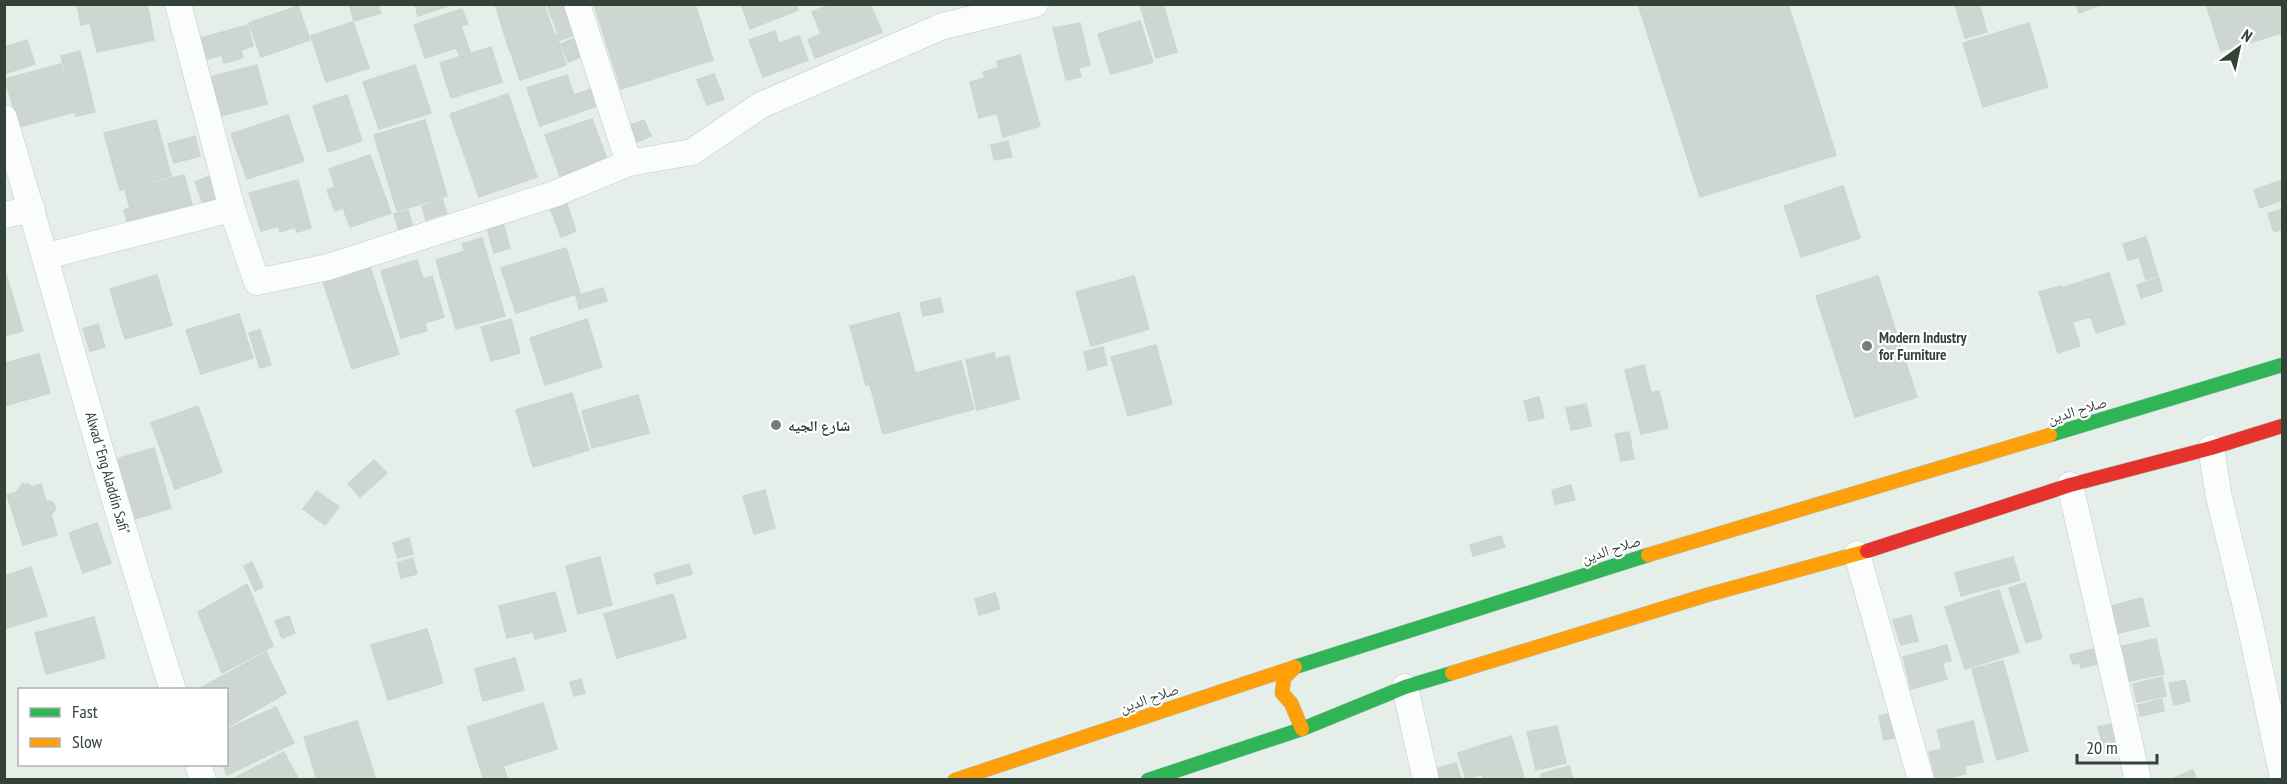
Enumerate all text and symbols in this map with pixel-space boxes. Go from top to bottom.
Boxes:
north arrow [2209,18,2269,78]
text: N [2238,25,2256,46]
place label: Modern Industry for Furniture [1879,328,1968,364]
marker: Modern Industry for Furniture [1860,339,1874,353]
street label: صلاح الدين [2045,392,2109,429]
street label: Alwad "Eng Aladdin Safi" [81,409,135,537]
place label: شارع الجيه [788,416,850,436]
marker: شارع الجيه [769,418,783,432]
street label: صلاح الدين [1579,530,1643,568]
street label: صلاح الدين [1117,679,1181,718]
legend [18,688,228,766]
text: Fast [72,700,98,723]
scale bar [2077,727,2156,765]
text: Slow [72,730,103,753]
text: 20 m [2086,736,2118,759]

